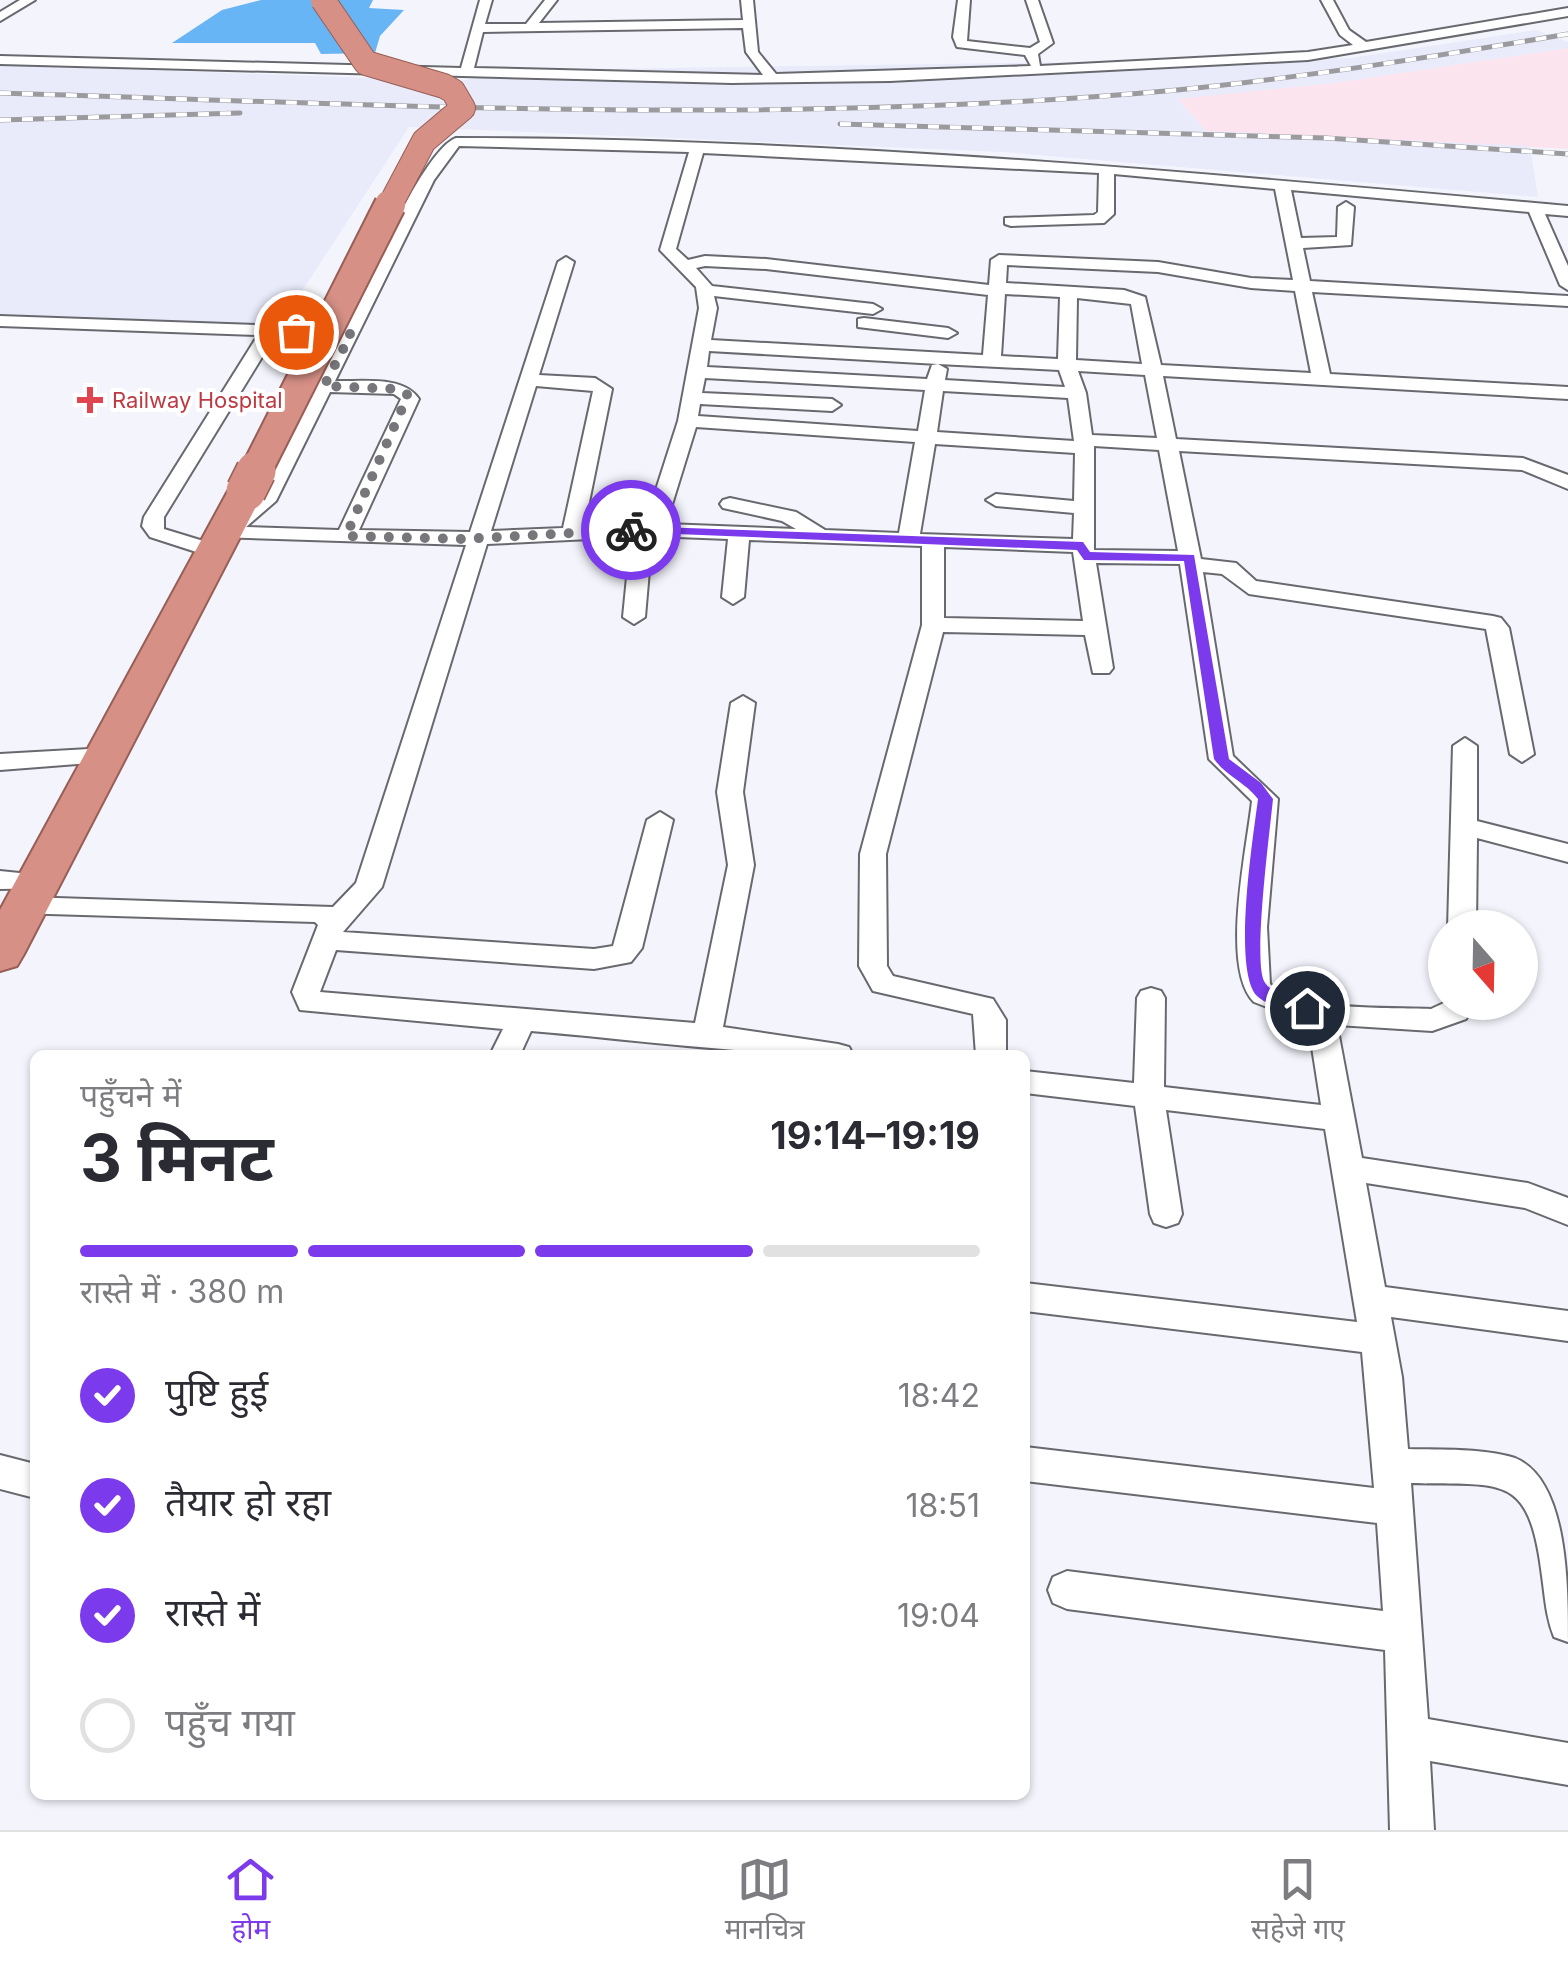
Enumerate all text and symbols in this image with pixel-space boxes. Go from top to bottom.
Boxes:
pin [254,290,339,375]
icon: bag [269,305,324,360]
marker: Railway Hospital [77,387,103,413]
place label: Railway Hospital [112,387,283,413]
courier [581,480,681,580]
icon: bike [604,503,659,558]
north arrow [1428,910,1538,1020]
map controls [1428,910,1538,1020]
pin [1265,966,1350,1051]
icon: home [1280,981,1335,1036]
text: पहुँचने में [80,1076,181,1115]
text: 19:14–19:19 [770,1112,980,1158]
text: 3 मिनट [80,1118,274,1197]
text: रास्ते में · 380 m [80,1272,284,1311]
icon: check [80,1368,135,1423]
text: पुष्टि हुई [165,1369,268,1415]
text: 18:42 [898,1376,980,1415]
icon: check [80,1478,135,1533]
text: तैयार हो रहा [165,1479,331,1525]
text: 18:51 [906,1486,980,1525]
icon: check [80,1588,135,1643]
text: रास्ते में [165,1589,260,1635]
text: 19:04 [897,1596,980,1635]
text: पहुँच गया [165,1699,295,1745]
tab: होम [223,1852,278,1950]
tab: मानचित्र [725,1852,805,1950]
tab: सहेजे गए [1251,1852,1345,1950]

